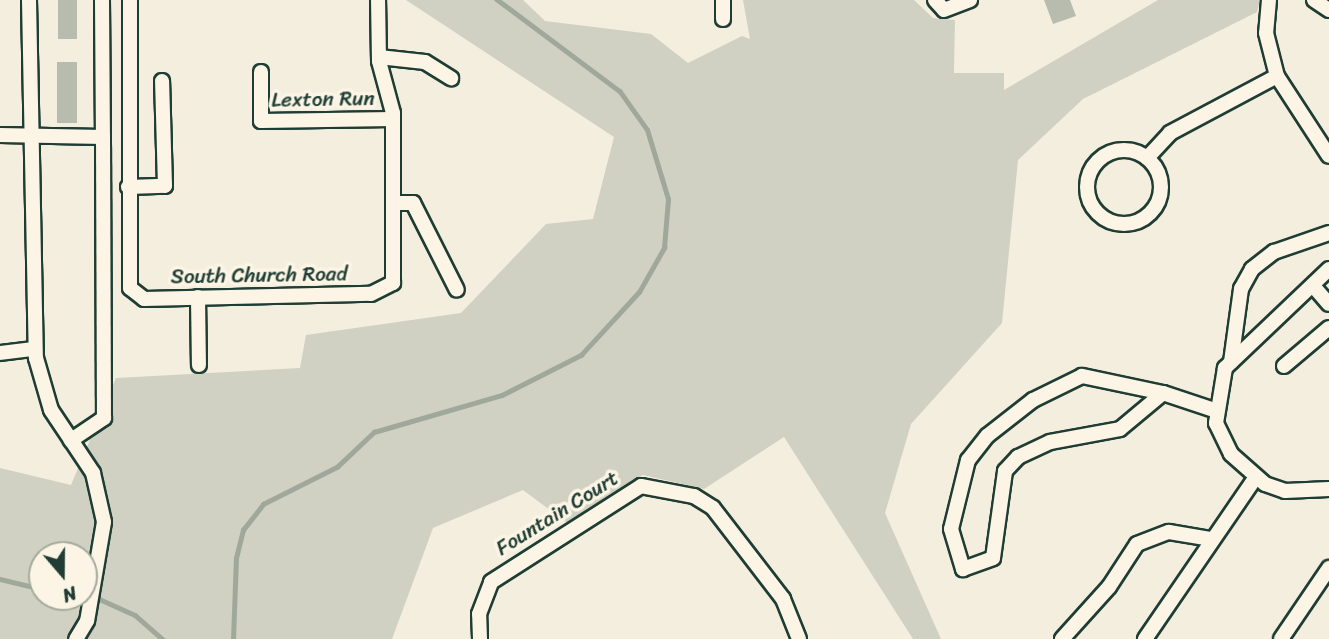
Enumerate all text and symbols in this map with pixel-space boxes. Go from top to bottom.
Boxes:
street label: Lexton Run [271,86,375,112]
street label: South Church Road [170,261,348,289]
street label: Fountain Court [491,465,623,561]
north arrow [28,541,98,611]
text: N [58,577,82,612]

